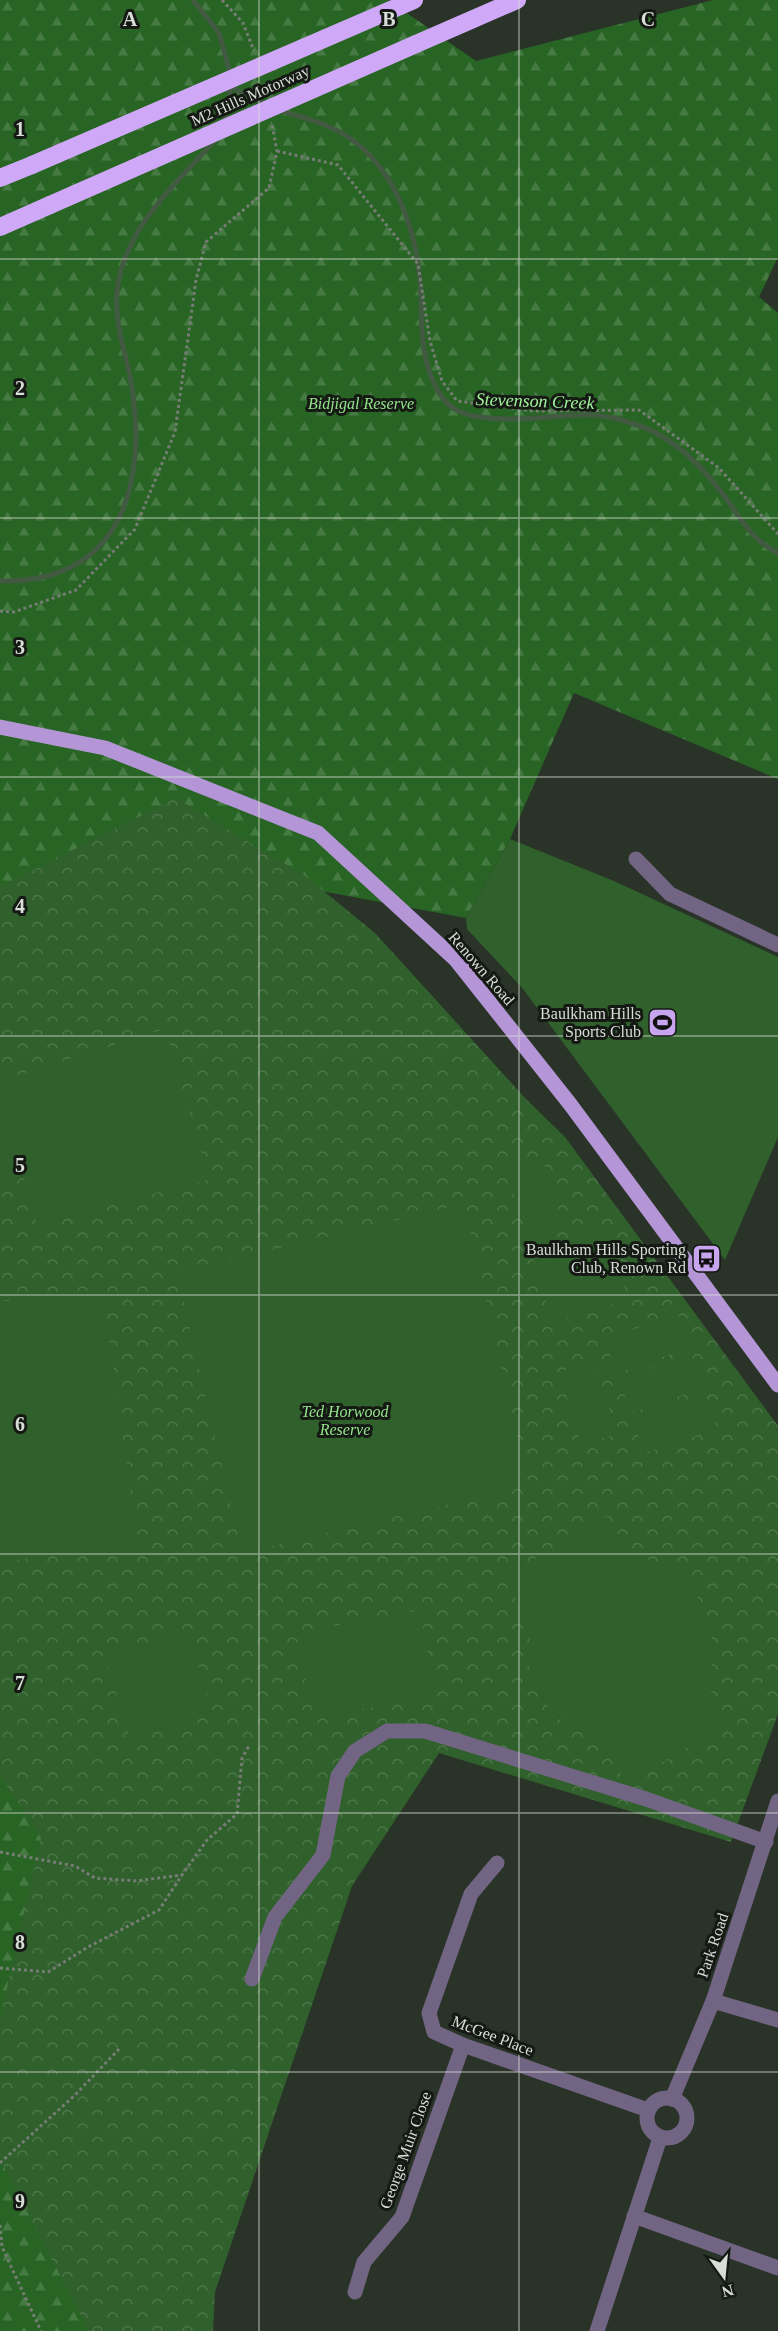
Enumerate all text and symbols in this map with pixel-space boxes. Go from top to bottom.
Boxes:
text: A [123,8,138,30]
text: B [382,8,396,30]
text: C [641,8,655,30]
street label: M2 Hills Motorway [188,62,313,130]
text: 1 [15,118,25,140]
text: 2 [15,377,25,399]
water label: Stevenson Creek [475,389,596,413]
park label: Bidjigal Reserve [308,395,414,413]
text: 3 [15,636,25,658]
text: 4 [15,895,25,917]
street label: Renown Road [445,928,518,1008]
place label: Baulkham Hills Sports Club [540,1005,641,1041]
sports icon: Baulkham Hills Sports Club [646,1006,678,1038]
text: 5 [15,1154,25,1176]
place label: Baulkham Hills Sporting Club, Renown Rd [526,1241,686,1276]
bus stop icon: Baulkham Hills Sporting Club, Renown Rd [691,1242,723,1274]
park label: Ted Horwood Reserve [302,1403,389,1438]
text: 6 [15,1413,25,1435]
text: 7 [15,1672,25,1694]
street label: Park Road [694,1911,731,1980]
text: 8 [15,1931,25,1953]
street label: McGee Place [450,2012,536,2059]
street label: George Muir Close [376,2089,435,2211]
text: 9 [15,2190,25,2212]
north arrow [694,2247,754,2307]
text: N [720,2281,736,2301]

